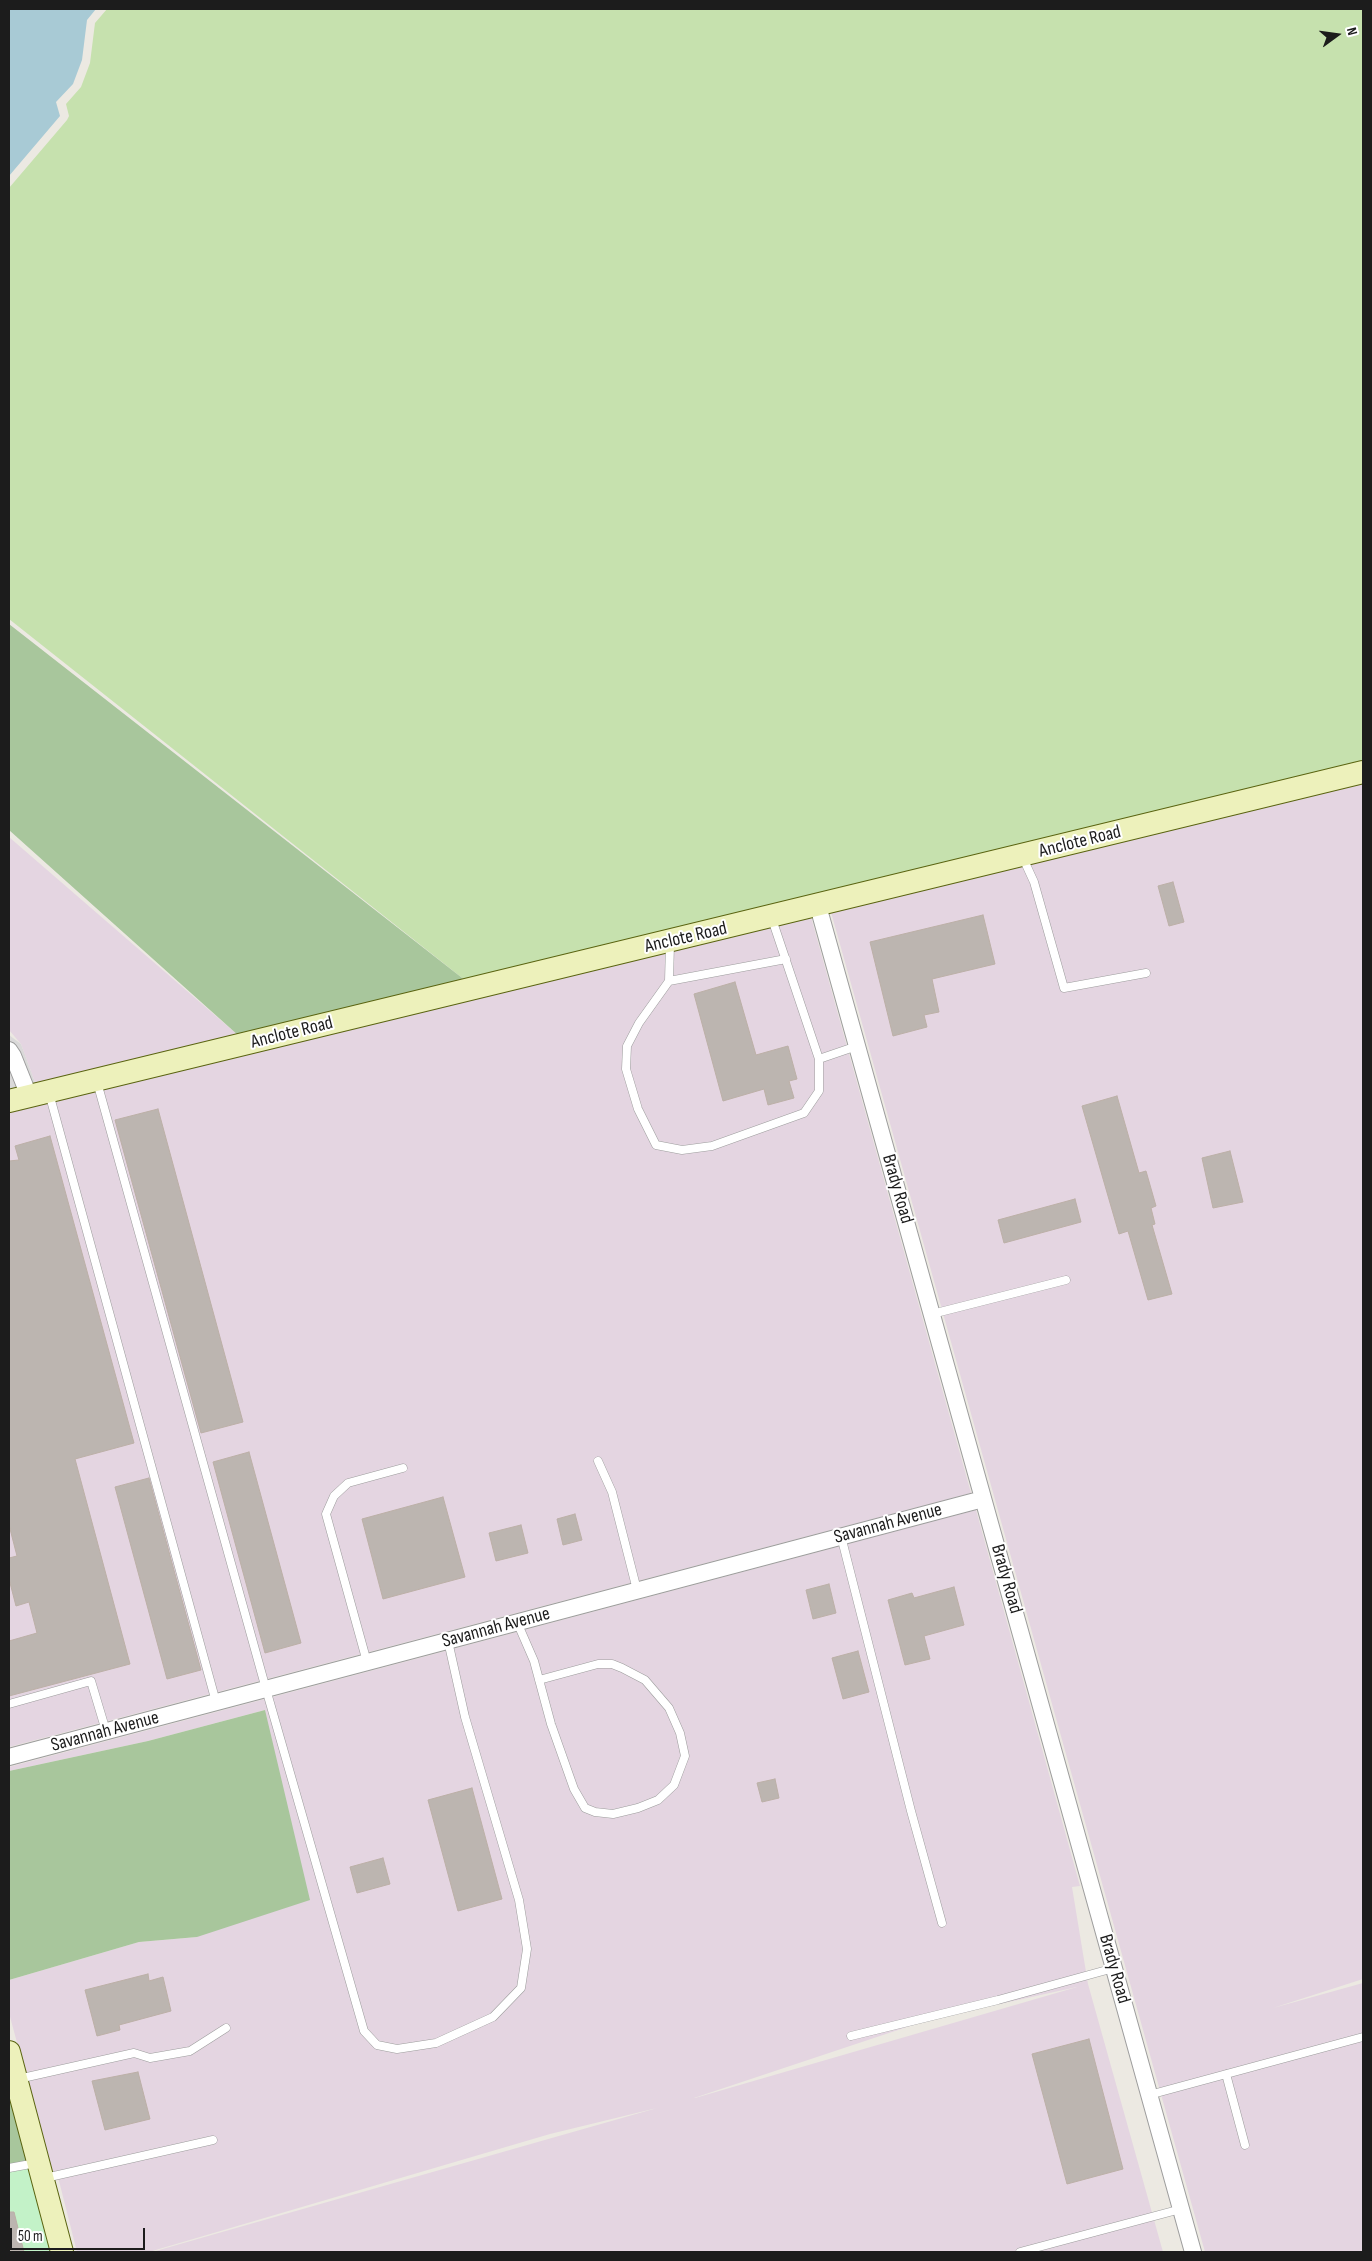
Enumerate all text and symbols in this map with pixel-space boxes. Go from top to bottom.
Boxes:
north arrow [1312,10,1362,60]
text: N [1343,26,1361,37]
street label: Anclote Road [1037,821,1123,863]
street label: Anclote Road [643,917,729,959]
street label: Anclote Road [249,1012,335,1054]
street label: Brady Road [876,1152,918,1226]
street label: Savannah Avenue [831,1499,945,1549]
street label: Brady Road [985,1542,1027,1616]
street label: Savannah Avenue [439,1603,553,1653]
street label: Savannah Avenue [48,1707,162,1757]
street label: Brady Road [1093,1932,1135,2006]
scale bar [12,2218,148,2250]
text: 50 m [18,2227,43,2246]

